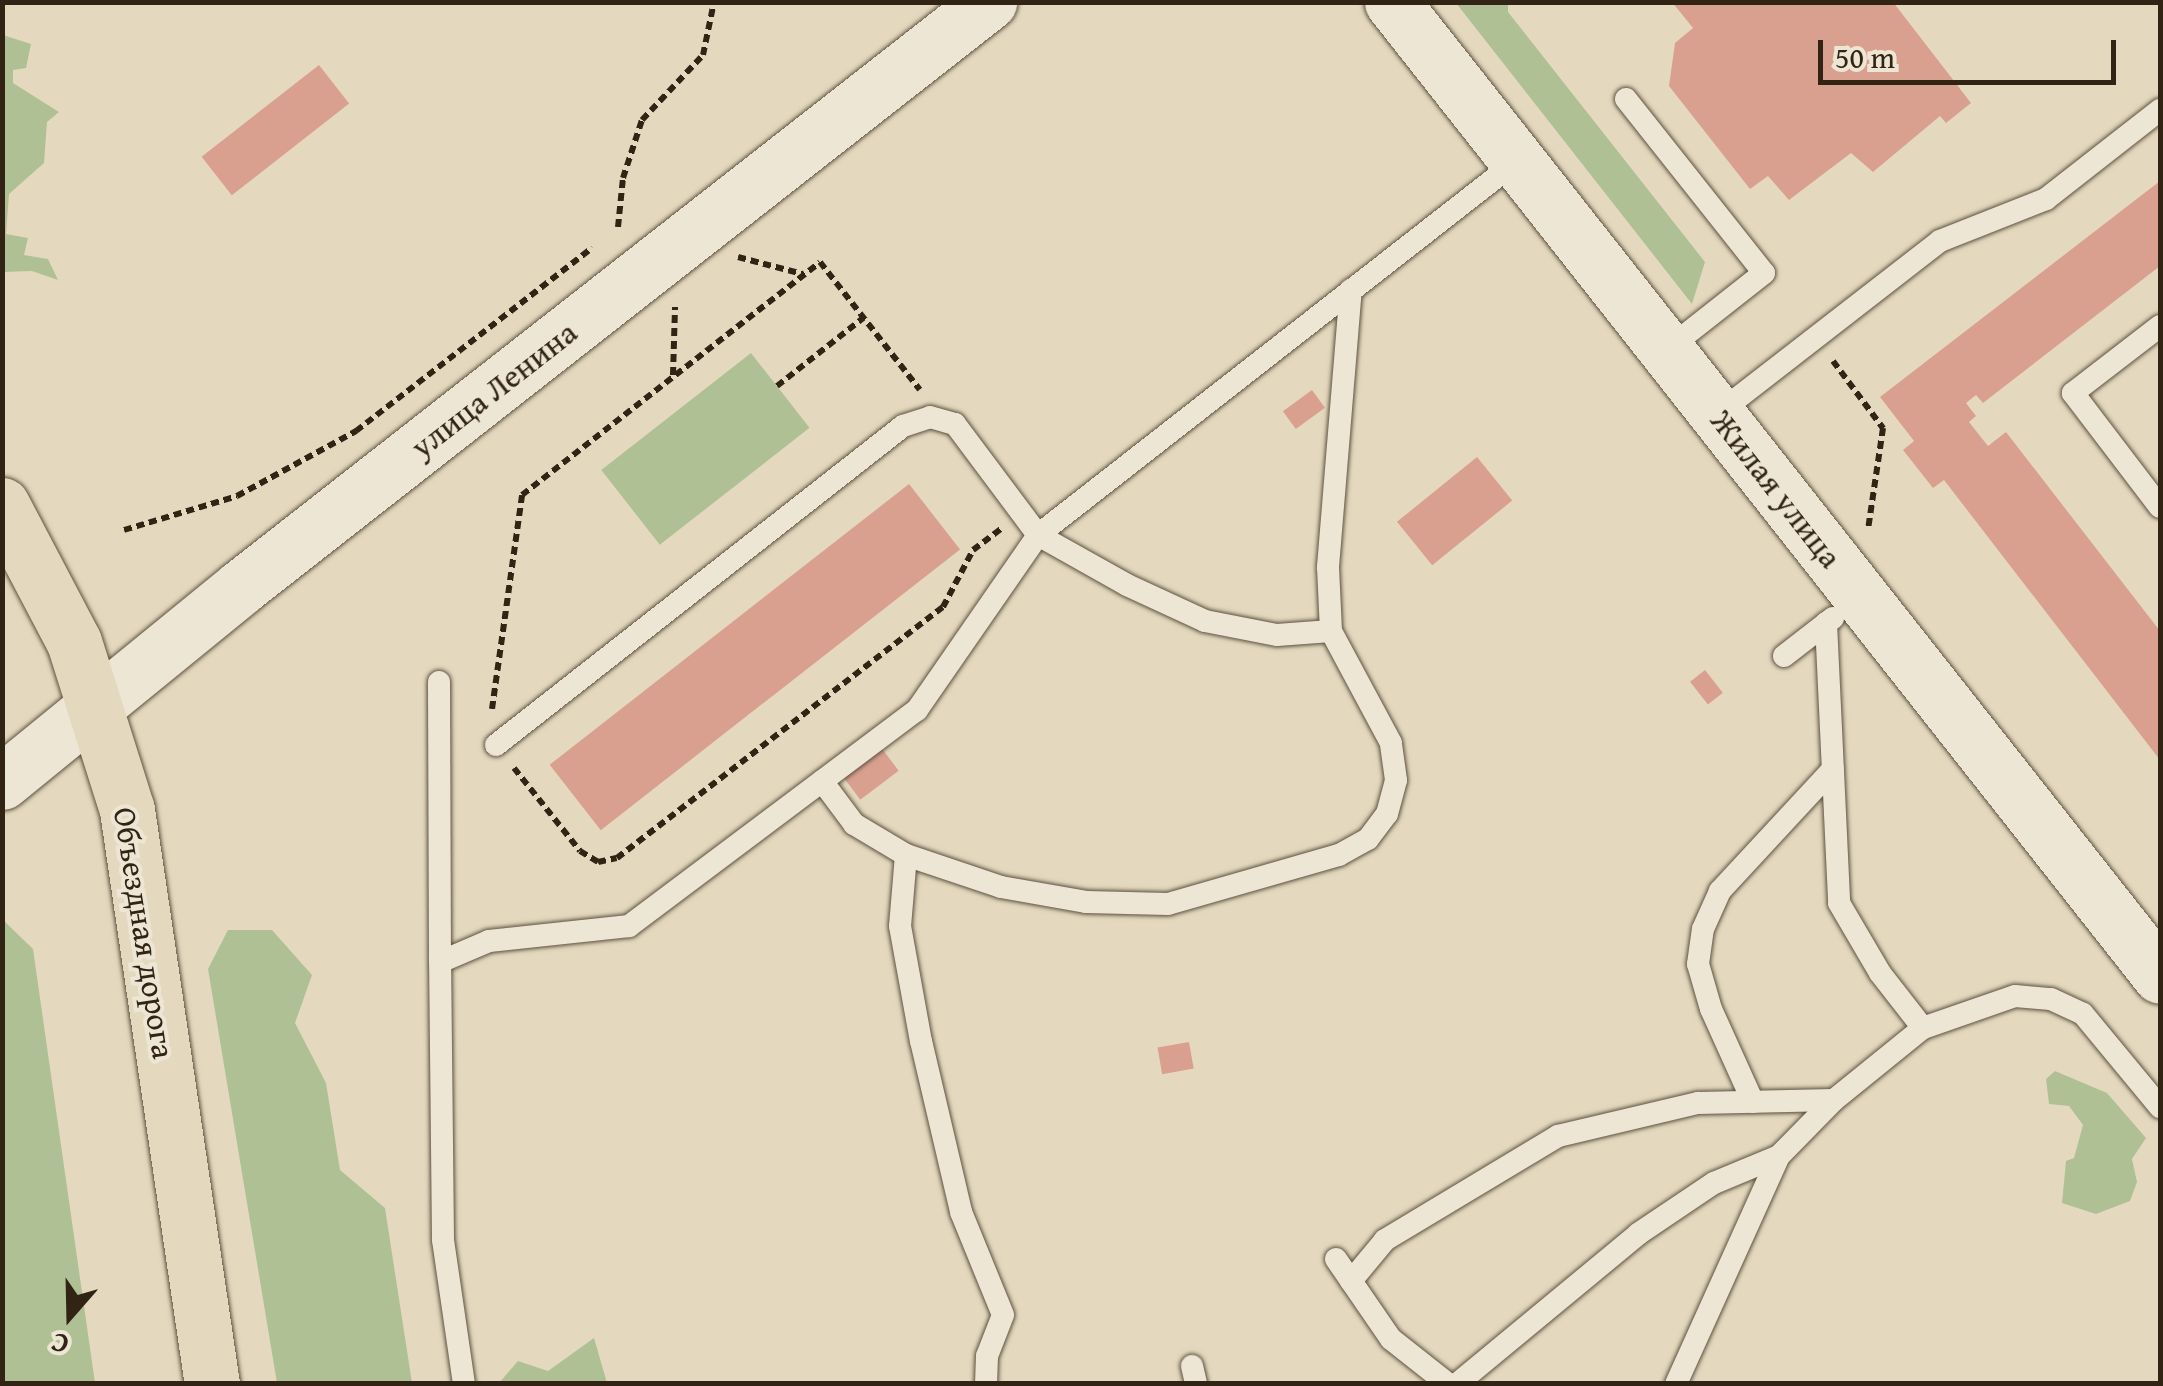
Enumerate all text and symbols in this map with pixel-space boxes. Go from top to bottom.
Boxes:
scale bar [1823,20,2120,82]
text: 50 m [1835,35,1895,79]
street label: улица Ленина [403,313,585,467]
street label: Жилая улица [1702,402,1850,576]
street label: Объездная дорога [105,805,183,1061]
north arrow [20,1266,120,1366]
text: С [45,1323,74,1367]

